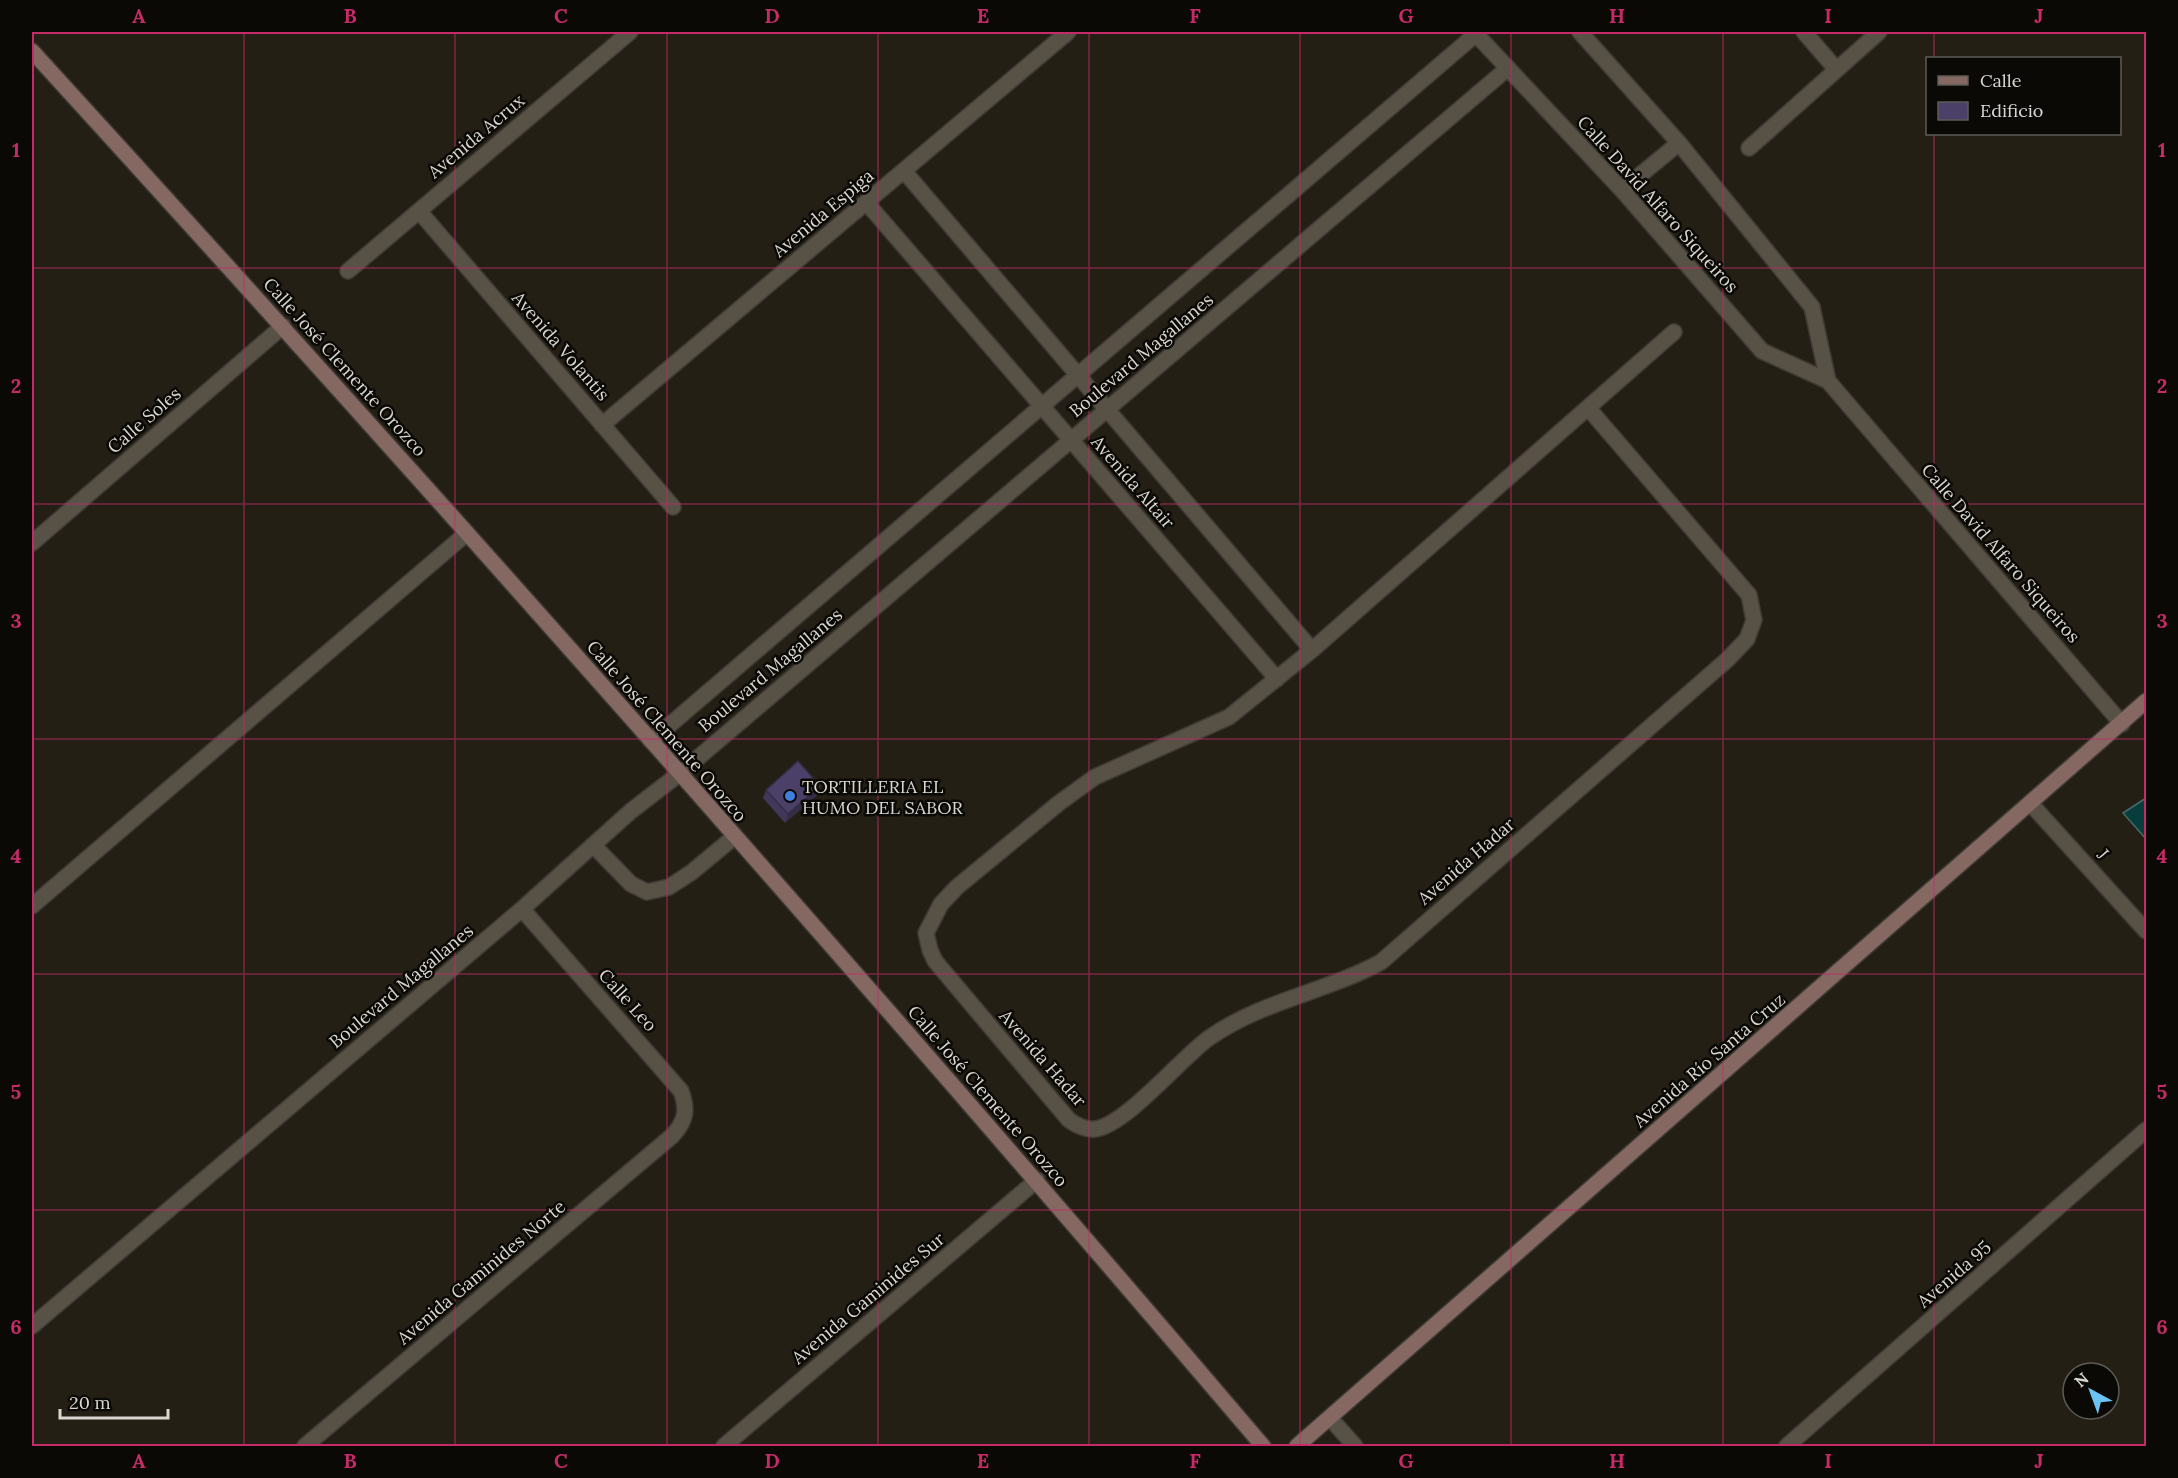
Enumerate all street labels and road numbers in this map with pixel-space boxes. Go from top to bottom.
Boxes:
street label: Avenida Acrux [422,89,529,184]
street label: Calle David Alfaro Siqueiros [1572,111,1744,297]
street label: Avenida Espiga [767,164,878,263]
street label: Calle José Clemente Orozco [258,273,432,461]
street label: Avenida Volantis [507,286,615,405]
street label: Boulevard Magallanes [1064,288,1218,422]
street label: Calle Soles [103,382,185,458]
street label: Avenida Altair [1086,430,1180,533]
street label: Calle David Alfaro Siqueiros [1917,459,2085,647]
street label: Boulevard Magallanes [693,603,847,737]
street label: Calle José Clemente Orozco [582,636,752,826]
street label: Avenida Hadar [1412,812,1520,910]
street label: J [2092,843,2114,864]
street label: Boulevard Magallanes [324,919,478,1053]
street label: Calle Leo [594,964,662,1036]
street label: Avenida Río Santa Cruz [1628,988,1790,1133]
street label: Calle José Clemente Orozco [903,1001,1073,1191]
street label: Avenida Hadar [994,1004,1092,1112]
street label: Avenida Gaminides Norte [391,1195,570,1350]
street label: Avenida Gaminides Sur [786,1227,949,1369]
street label: Avenida 95 [1911,1236,1996,1313]

